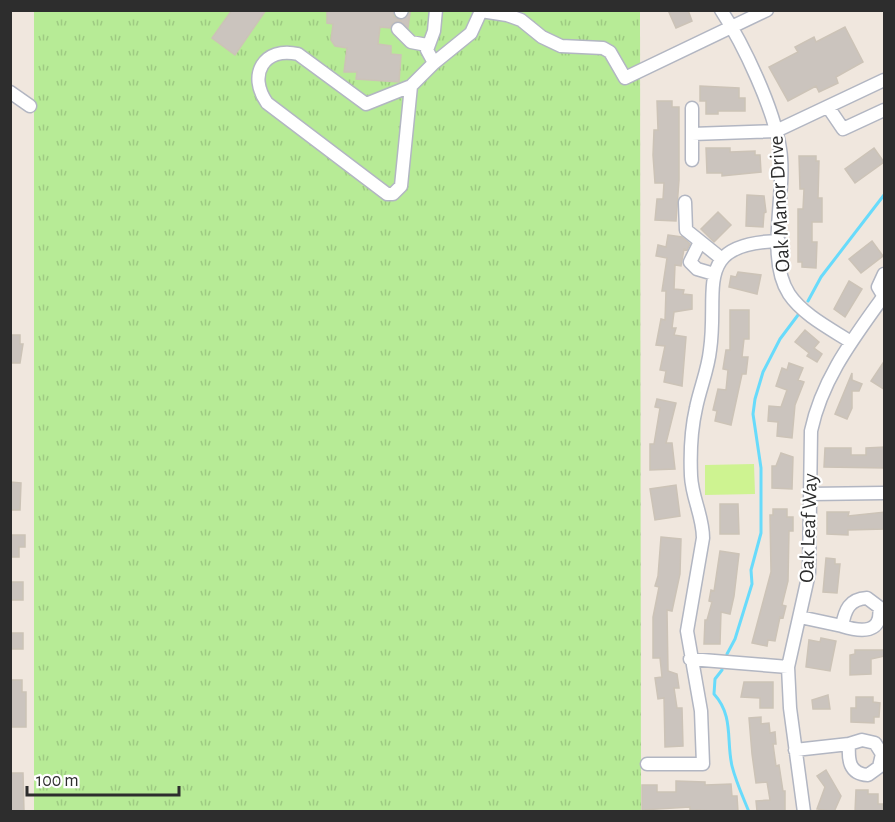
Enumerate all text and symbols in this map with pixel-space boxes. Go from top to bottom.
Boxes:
street label: Oak Manor Drive [765,135,794,273]
street label: Oak Leaf Way [796,473,821,583]
scale bar [27,759,178,797]
text: 100 m [36,772,79,790]

